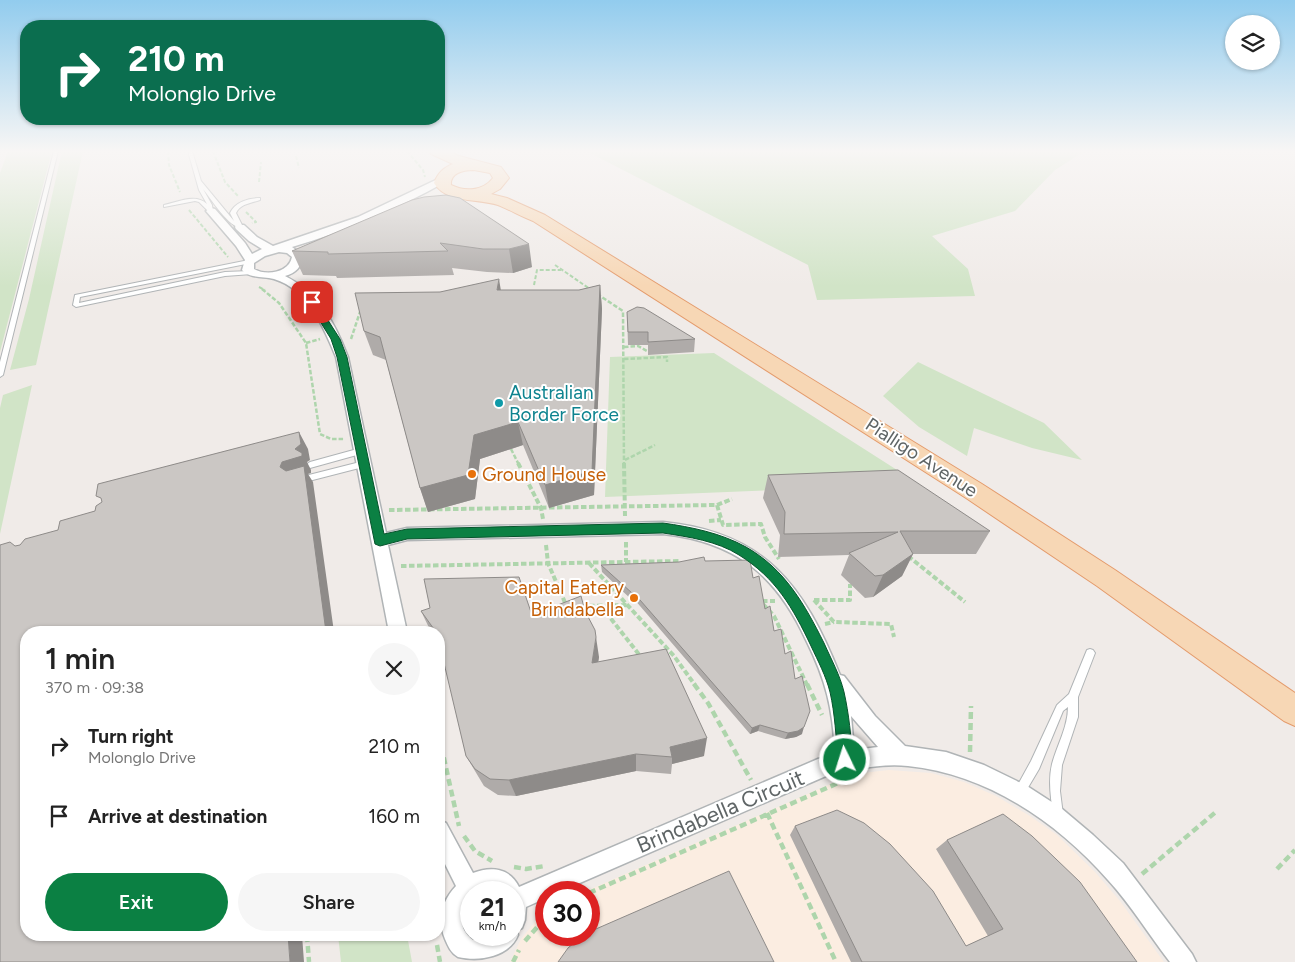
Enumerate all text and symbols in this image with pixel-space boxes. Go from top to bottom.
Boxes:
map controls [1225,15,1280,70]
button: layers [1225,15,1280,70]
text: 210 m [128,38,225,80]
icon: right [45,40,110,105]
text: Molonglo Drive [128,80,276,107]
pin [291,281,333,323]
icon: arrive [298,288,326,316]
place label: Australian Border Force [509,381,619,426]
marker: Australian Border Force [493,397,505,409]
street label: Pialligo Avenue [861,413,982,502]
place label: Ground House [482,463,606,486]
marker: Ground House [466,468,478,480]
place label: Capital Eatery Brindabella [504,576,624,621]
marker: Capital Eatery Brindabella [628,592,640,604]
text: 1 min [45,640,115,677]
button: close [368,643,420,695]
text: 370 m · 09:38 [45,678,144,697]
text: Turn right [88,725,174,748]
icon: right [45,732,73,760]
position arrow [818,733,870,785]
text: 210 m [368,735,420,758]
text: Molonglo Drive [88,748,196,767]
street label: Brindabella Circuit [632,764,808,859]
icon: arrive [45,802,73,830]
text: Arrive at destination [88,805,267,828]
text: 160 m [368,805,420,828]
button: Exit [45,873,228,931]
button: Share [238,873,420,931]
speed limit sign: 30 [535,881,600,946]
text: 21 [480,892,505,922]
text: km/h [479,919,506,933]

